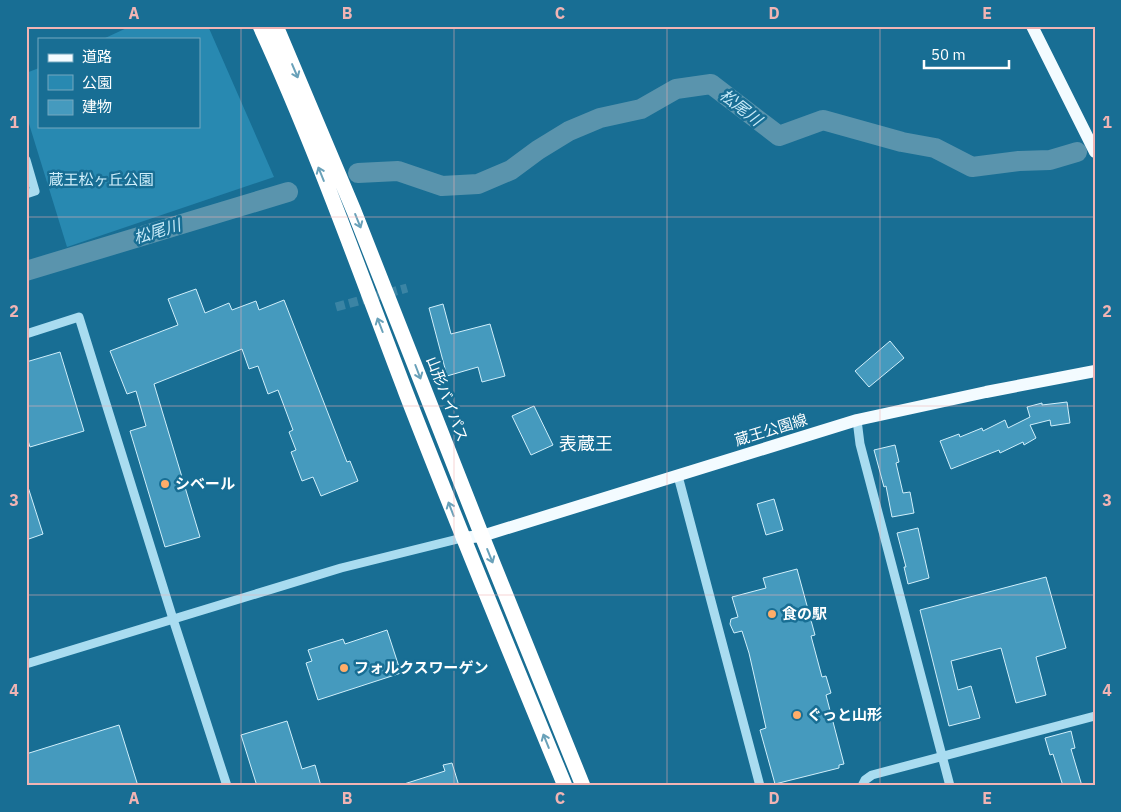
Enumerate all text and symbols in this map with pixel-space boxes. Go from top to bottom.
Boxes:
text: A [129,3,140,23]
text: B [342,3,353,23]
text: C [555,3,565,23]
text: D [768,3,780,23]
text: E [982,3,992,23]
legend [38,38,200,128]
scale bar [924,38,1008,70]
text: 50 m [931,45,966,64]
text: 道路 [82,47,112,66]
one-way arrow [290,63,300,78]
text: 公園 [82,73,112,92]
water label: 松尾川 [716,84,768,131]
text: 建物 [82,97,112,116]
text: 1 [9,112,19,132]
text: 1 [1102,112,1112,132]
one-way arrow [316,167,326,182]
park label: 蔵王松ヶ丘公園 [48,170,154,189]
one-way arrow [354,213,363,228]
water label: 松尾川 [131,214,185,248]
text: 2 [9,301,19,321]
text: 2 [1102,301,1112,321]
one-way arrow [375,318,384,333]
street label: 山形バイパス [423,354,472,444]
one-way arrow [413,364,423,379]
street label: 蔵王公園線 [732,409,810,450]
district label: 表蔵王 [559,432,613,455]
place label: シベール [175,474,235,493]
marker: シベール [159,478,171,490]
text: 3 [9,490,19,510]
text: 3 [1102,490,1112,510]
one-way arrow [446,502,455,518]
one-way arrow [485,548,495,563]
place label: 食の駅 [782,604,827,623]
marker: 食の駅 [766,608,778,620]
place label: フォルクスワーゲン [354,658,489,677]
marker: フォルクスワーゲン [338,662,350,674]
text: 4 [9,680,19,700]
text: 4 [1102,680,1112,700]
place label: ぐっと山形 [807,705,882,724]
marker: ぐっと山形 [791,709,803,721]
one-way arrow [541,734,550,749]
text: A [129,788,140,808]
text: B [342,788,353,808]
text: C [555,788,565,808]
text: D [768,788,780,808]
text: E [982,788,992,808]

